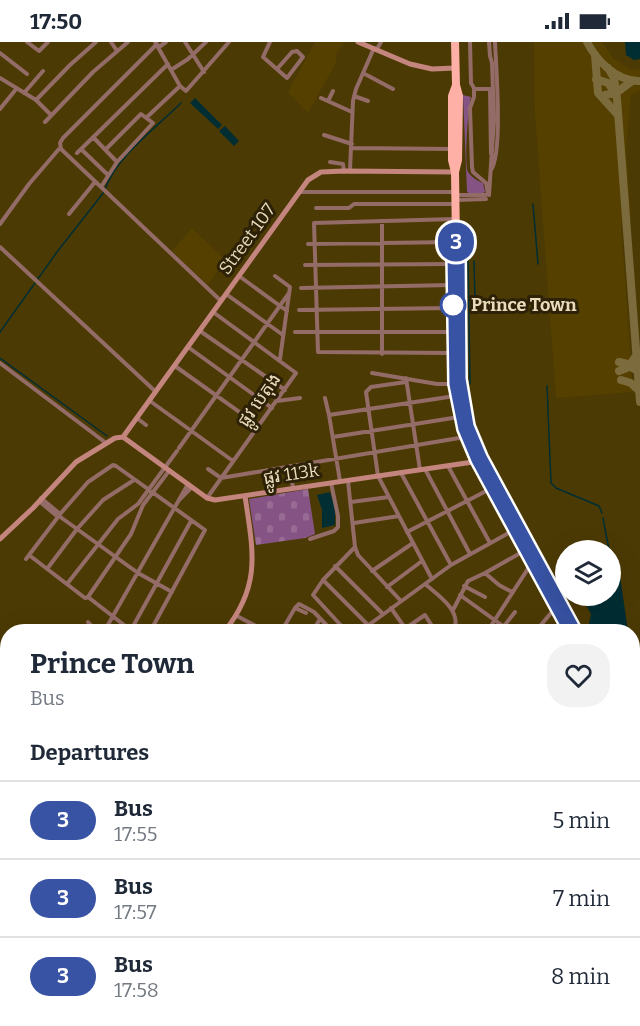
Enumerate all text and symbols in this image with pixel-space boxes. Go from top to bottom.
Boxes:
text: 17:50 [30,8,82,35]
street label: Street 107 [214,199,280,279]
line badge: 3 [436,222,476,262]
text: 3 [450,229,462,255]
marker: Prince Town [440,292,466,318]
place label: Prince Town [471,294,577,316]
street label: ផ្លូវ បេតុង [233,369,290,434]
street label: ផ្លូវ 113k [262,459,322,495]
map controls [555,540,621,606]
button: layers [555,540,621,606]
button: heart [547,644,610,707]
text: Prince Town [30,647,194,680]
text: Bus [30,686,65,710]
text: Departures [30,739,149,766]
text: Bus [114,795,153,822]
text: 3 [57,807,69,833]
text: 5 min [552,807,610,834]
text: 17:55 [114,822,158,846]
text: Bus [114,873,153,900]
text: 3 [57,885,69,911]
text: 7 min [553,885,610,912]
text: 17:57 [114,900,157,924]
text: Bus [114,951,153,978]
text: 3 [57,963,69,989]
text: 8 min [551,963,610,990]
text: 17:58 [114,978,159,1002]

